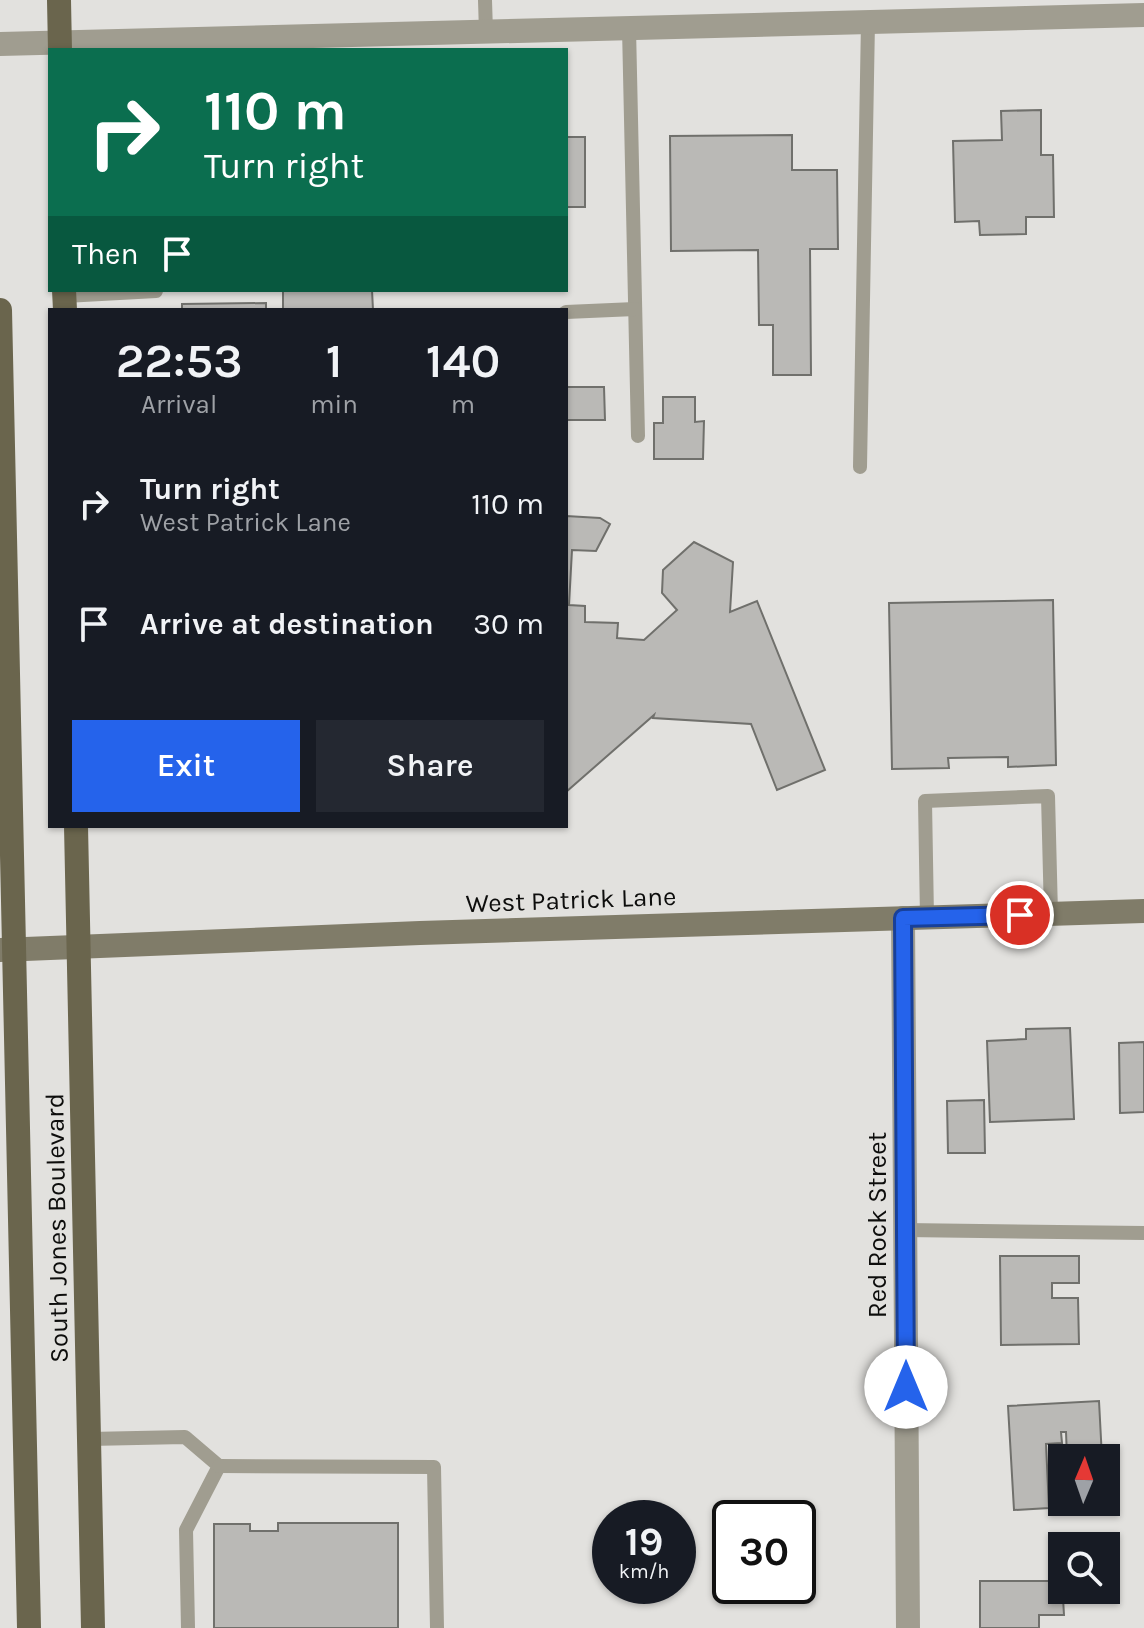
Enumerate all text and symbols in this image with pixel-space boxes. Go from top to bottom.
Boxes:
text: 110 m [204,78,347,143]
icon: right [72,80,176,184]
text: Turn right [204,145,364,187]
icon: arrive [155,232,199,276]
text: Then [72,236,139,272]
text: 22:53 [116,333,243,389]
text: 1 [326,333,343,389]
text: 140 [426,333,500,389]
text: Arrival [141,389,217,420]
text: min [310,389,358,420]
text: m [451,389,475,420]
text: Turn right [140,471,280,507]
icon: right [72,482,116,526]
text: 110 m [471,486,544,522]
text: West Patrick Lane [140,507,351,538]
icon: arrive [72,602,116,646]
text: Arrive at destination [140,606,434,642]
text: 30 m [473,606,544,642]
button: Exit [72,720,300,812]
button: Share [316,720,544,812]
street label: West Patrick Lane [465,881,677,919]
pin [986,881,1054,949]
icon: arrive [998,893,1042,937]
street label: South Jones Boulevard [39,1093,75,1363]
street label: Red Rock Street [862,1131,893,1318]
position arrow [864,1345,948,1429]
north arrow [1048,1444,1120,1516]
map controls [1048,1444,1120,1604]
speed limit sign: 30 [712,1500,816,1604]
text: 19 [625,1518,663,1565]
button: search [1048,1532,1120,1604]
text: km/h [619,1560,669,1583]

